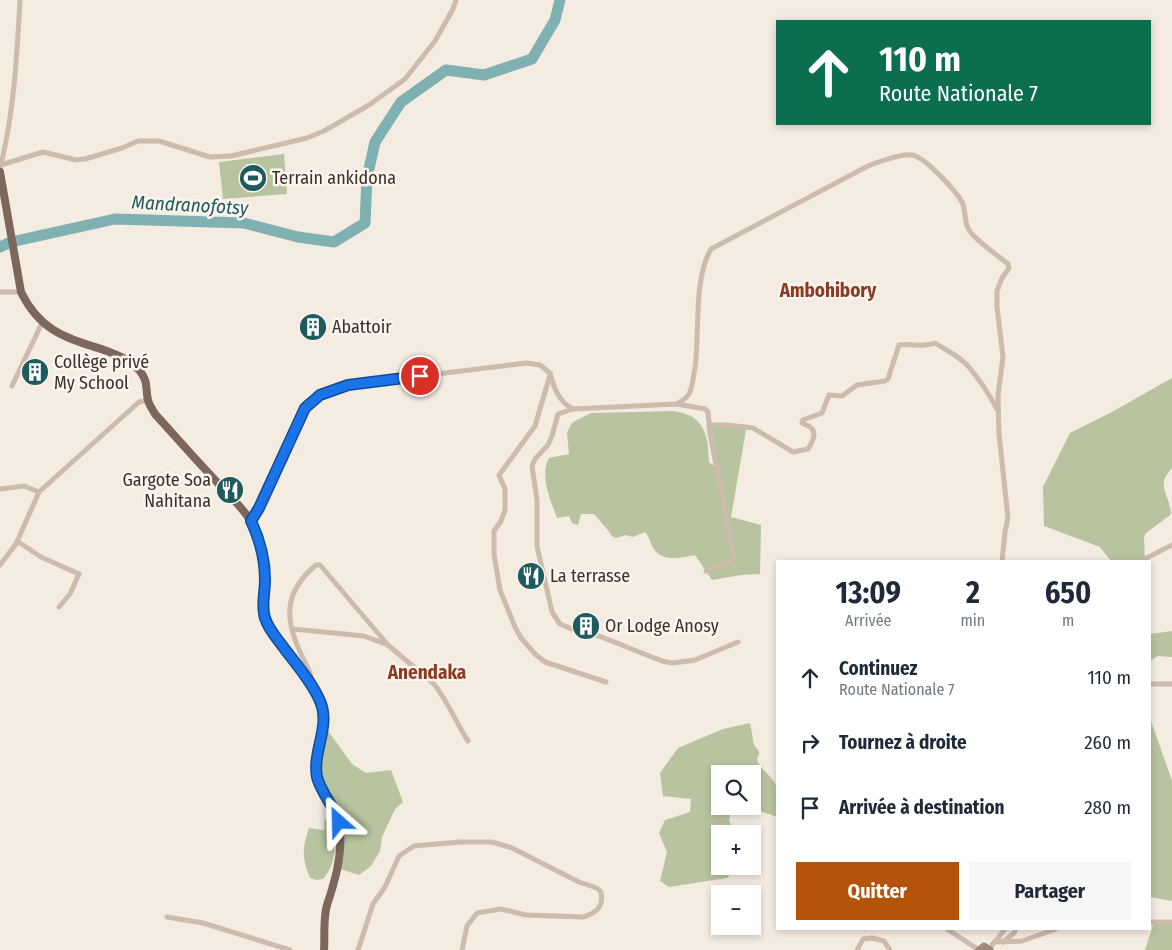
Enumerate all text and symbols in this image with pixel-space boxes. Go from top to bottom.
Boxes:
text: 110 m [879,38,961,80]
icon: ahead [796,40,861,105]
text: Route Nationale 7 [879,80,1038,107]
sports icon: Terrain ankidona [238,163,268,193]
place label: Terrain ankidona [272,167,396,189]
water label: Mandranofotsy [131,190,250,220]
district label: Ambohibory [779,279,877,302]
building icon: Abattoir [298,312,328,342]
place label: Abattoir [332,316,392,338]
place label: Collège privé My School [54,351,149,394]
pin [399,355,441,397]
building icon: Collège privé My School [20,357,50,387]
icon: arrive [406,362,434,390]
place label: Gargote Soa Nahitana [122,469,211,512]
restaurant icon: Gargote Soa Nahitana [215,475,245,505]
restaurant icon: La terrasse [516,561,546,591]
place label: La terrasse [550,565,630,587]
text: 13:09 [836,575,901,611]
text: 2 [966,575,980,611]
text: 650 [1045,575,1091,611]
building icon: Or Lodge Anosy [571,611,601,641]
text: Arrivée [845,611,891,630]
text: min [960,611,985,630]
text: m [1062,611,1074,630]
place label: Or Lodge Anosy [605,615,719,637]
text: Continuez [839,657,918,680]
district label: Anendaka [387,661,466,684]
icon: ahead [796,664,824,692]
text: 110 m [1087,666,1131,689]
text: Route Nationale 7 [839,680,955,699]
icon: right [796,729,824,757]
text: Tournez à droite [839,731,967,754]
text: 260 m [1084,731,1131,754]
map controls [711,765,761,935]
button: search [711,765,761,815]
icon: arrive [796,794,824,822]
position arrow [312,795,364,847]
text: Arrivée à destination [839,796,1005,819]
text: 280 m [1084,796,1131,819]
button: + [711,825,761,875]
button: Quitter [796,862,959,920]
button: Partager [969,862,1131,920]
button: − [711,885,761,935]

